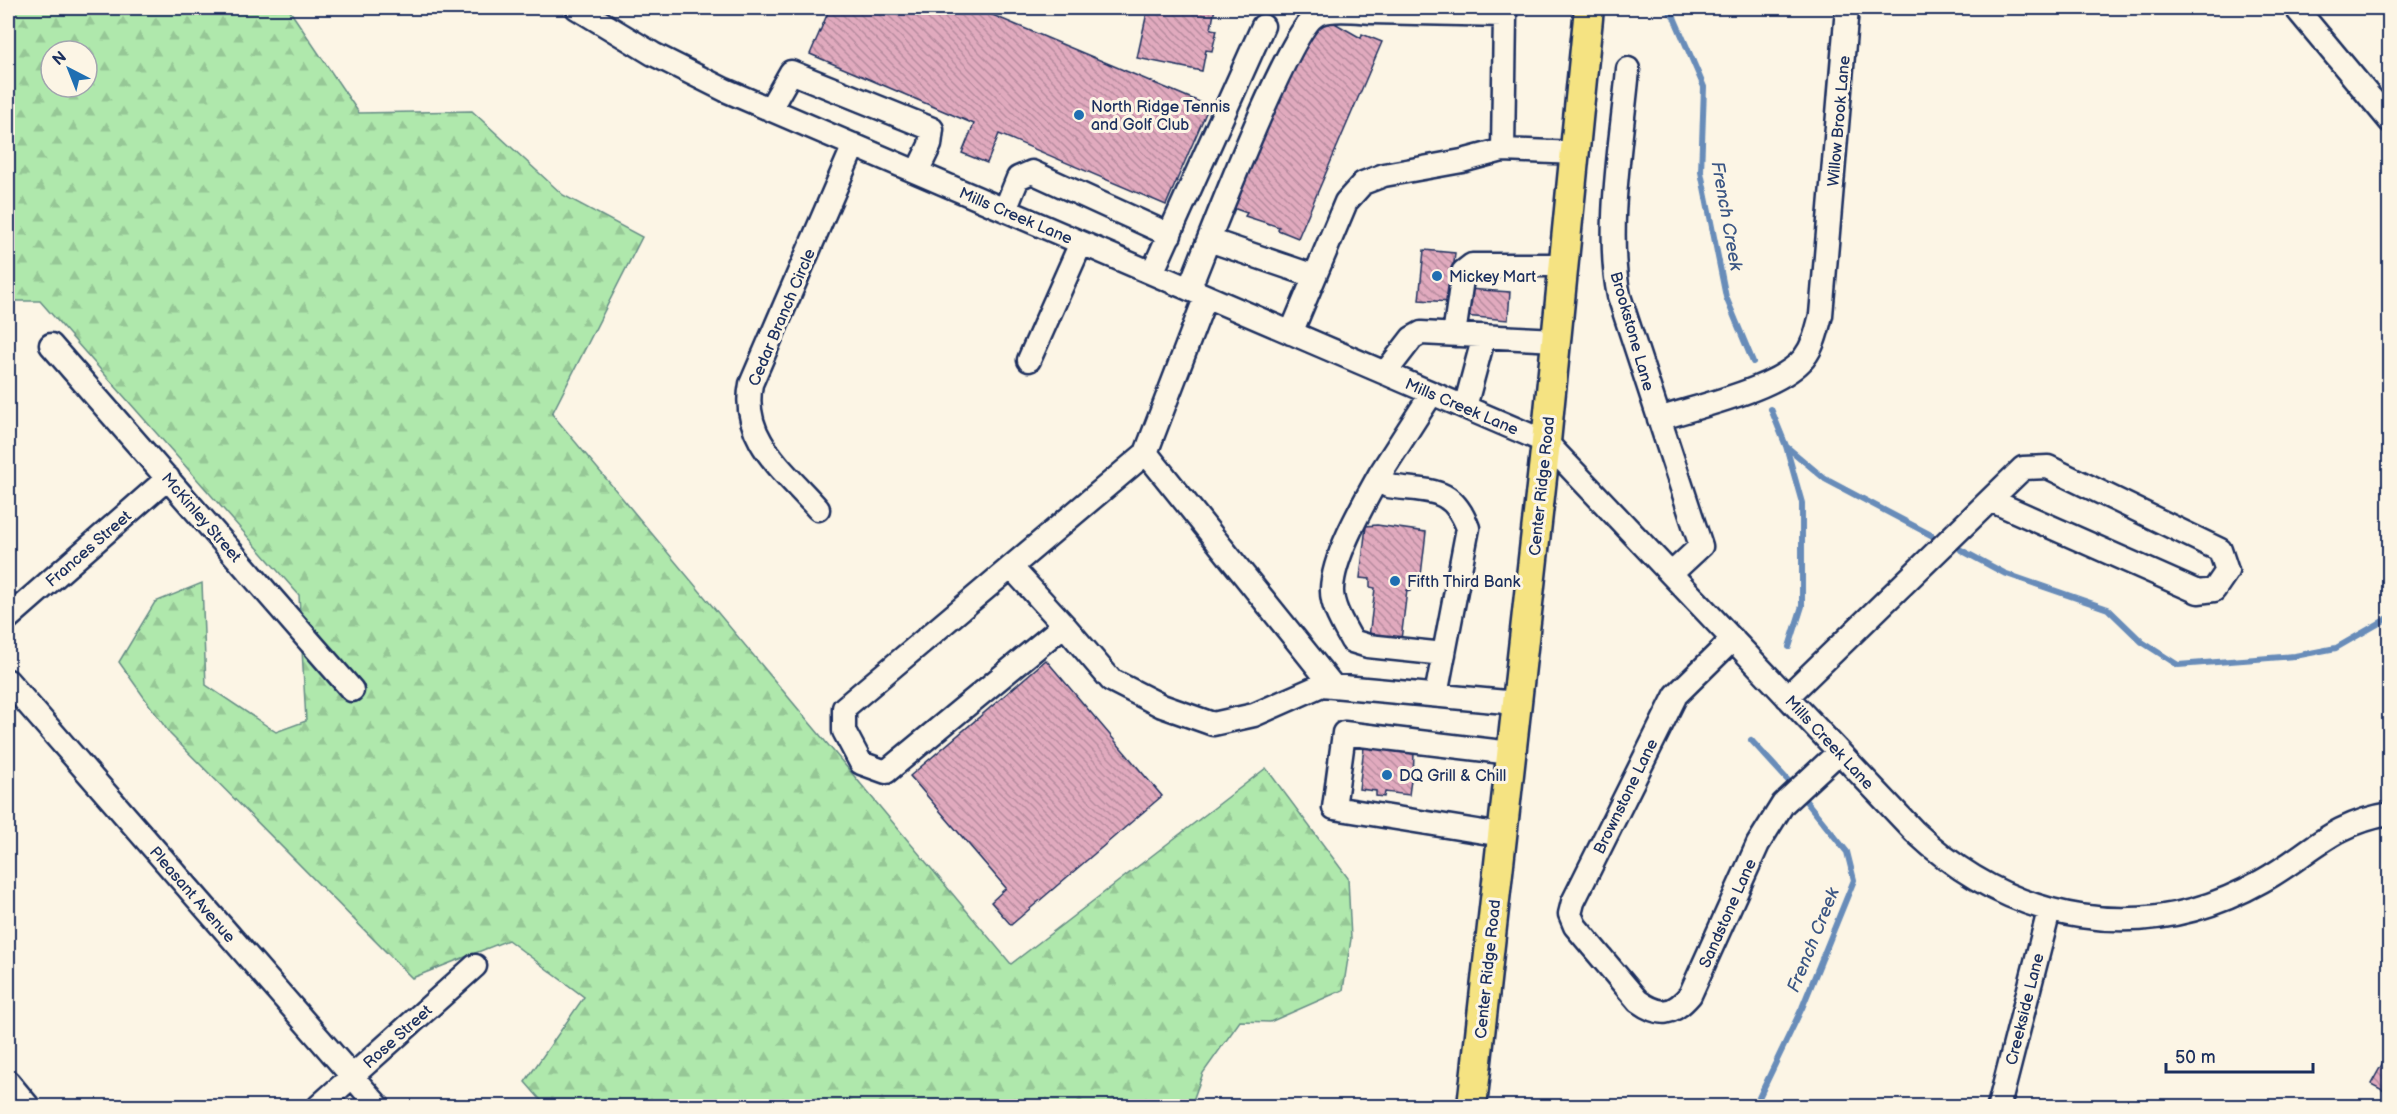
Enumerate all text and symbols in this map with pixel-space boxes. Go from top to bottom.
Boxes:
north arrow [39,39,99,99]
text: N [49,48,71,70]
street label: Willow Brook Lane [1824,54,1855,188]
place label: North Ridge Tennis and Golf Club [1091,98,1230,135]
marker: North Ridge Tennis and Golf Club [1072,108,1086,122]
water label: French Creek [1707,160,1747,274]
street label: Mills Creek Lane [956,184,1075,249]
street label: Cedar Branch Circle [745,246,820,389]
place label: Mickey Mart [1449,268,1536,287]
marker: Mickey Mart [1430,269,1444,283]
street label: Brookstone Lane [1605,270,1658,394]
street label: Mills Creek Lane [1402,375,1521,440]
street label: Center Ridge Road [1526,416,1559,557]
street label: McKinley Street [157,469,245,567]
street label: Frances Street [42,507,136,591]
place label: Fifth Third Bank [1407,573,1521,592]
marker: Fifth Third Bank [1388,574,1402,588]
street label: Mills Creek Lane [1781,692,1878,794]
street label: Brownstone Lane [1590,736,1663,857]
place label: DQ Grill & Chill [1399,767,1506,786]
marker: DQ Grill & Chill [1380,768,1394,782]
street label: Pleasant Avenue [145,843,239,947]
street label: Sandstone Lane [1696,856,1761,971]
water label: French Creek [1783,884,1844,995]
street label: Center Ridge Road [1472,899,1505,1040]
street label: Creekside Lane [2002,951,2049,1067]
street label: Rose Street [360,1001,436,1073]
scale bar [2166,1036,2313,1074]
text: 50 m [2175,1047,2216,1068]

